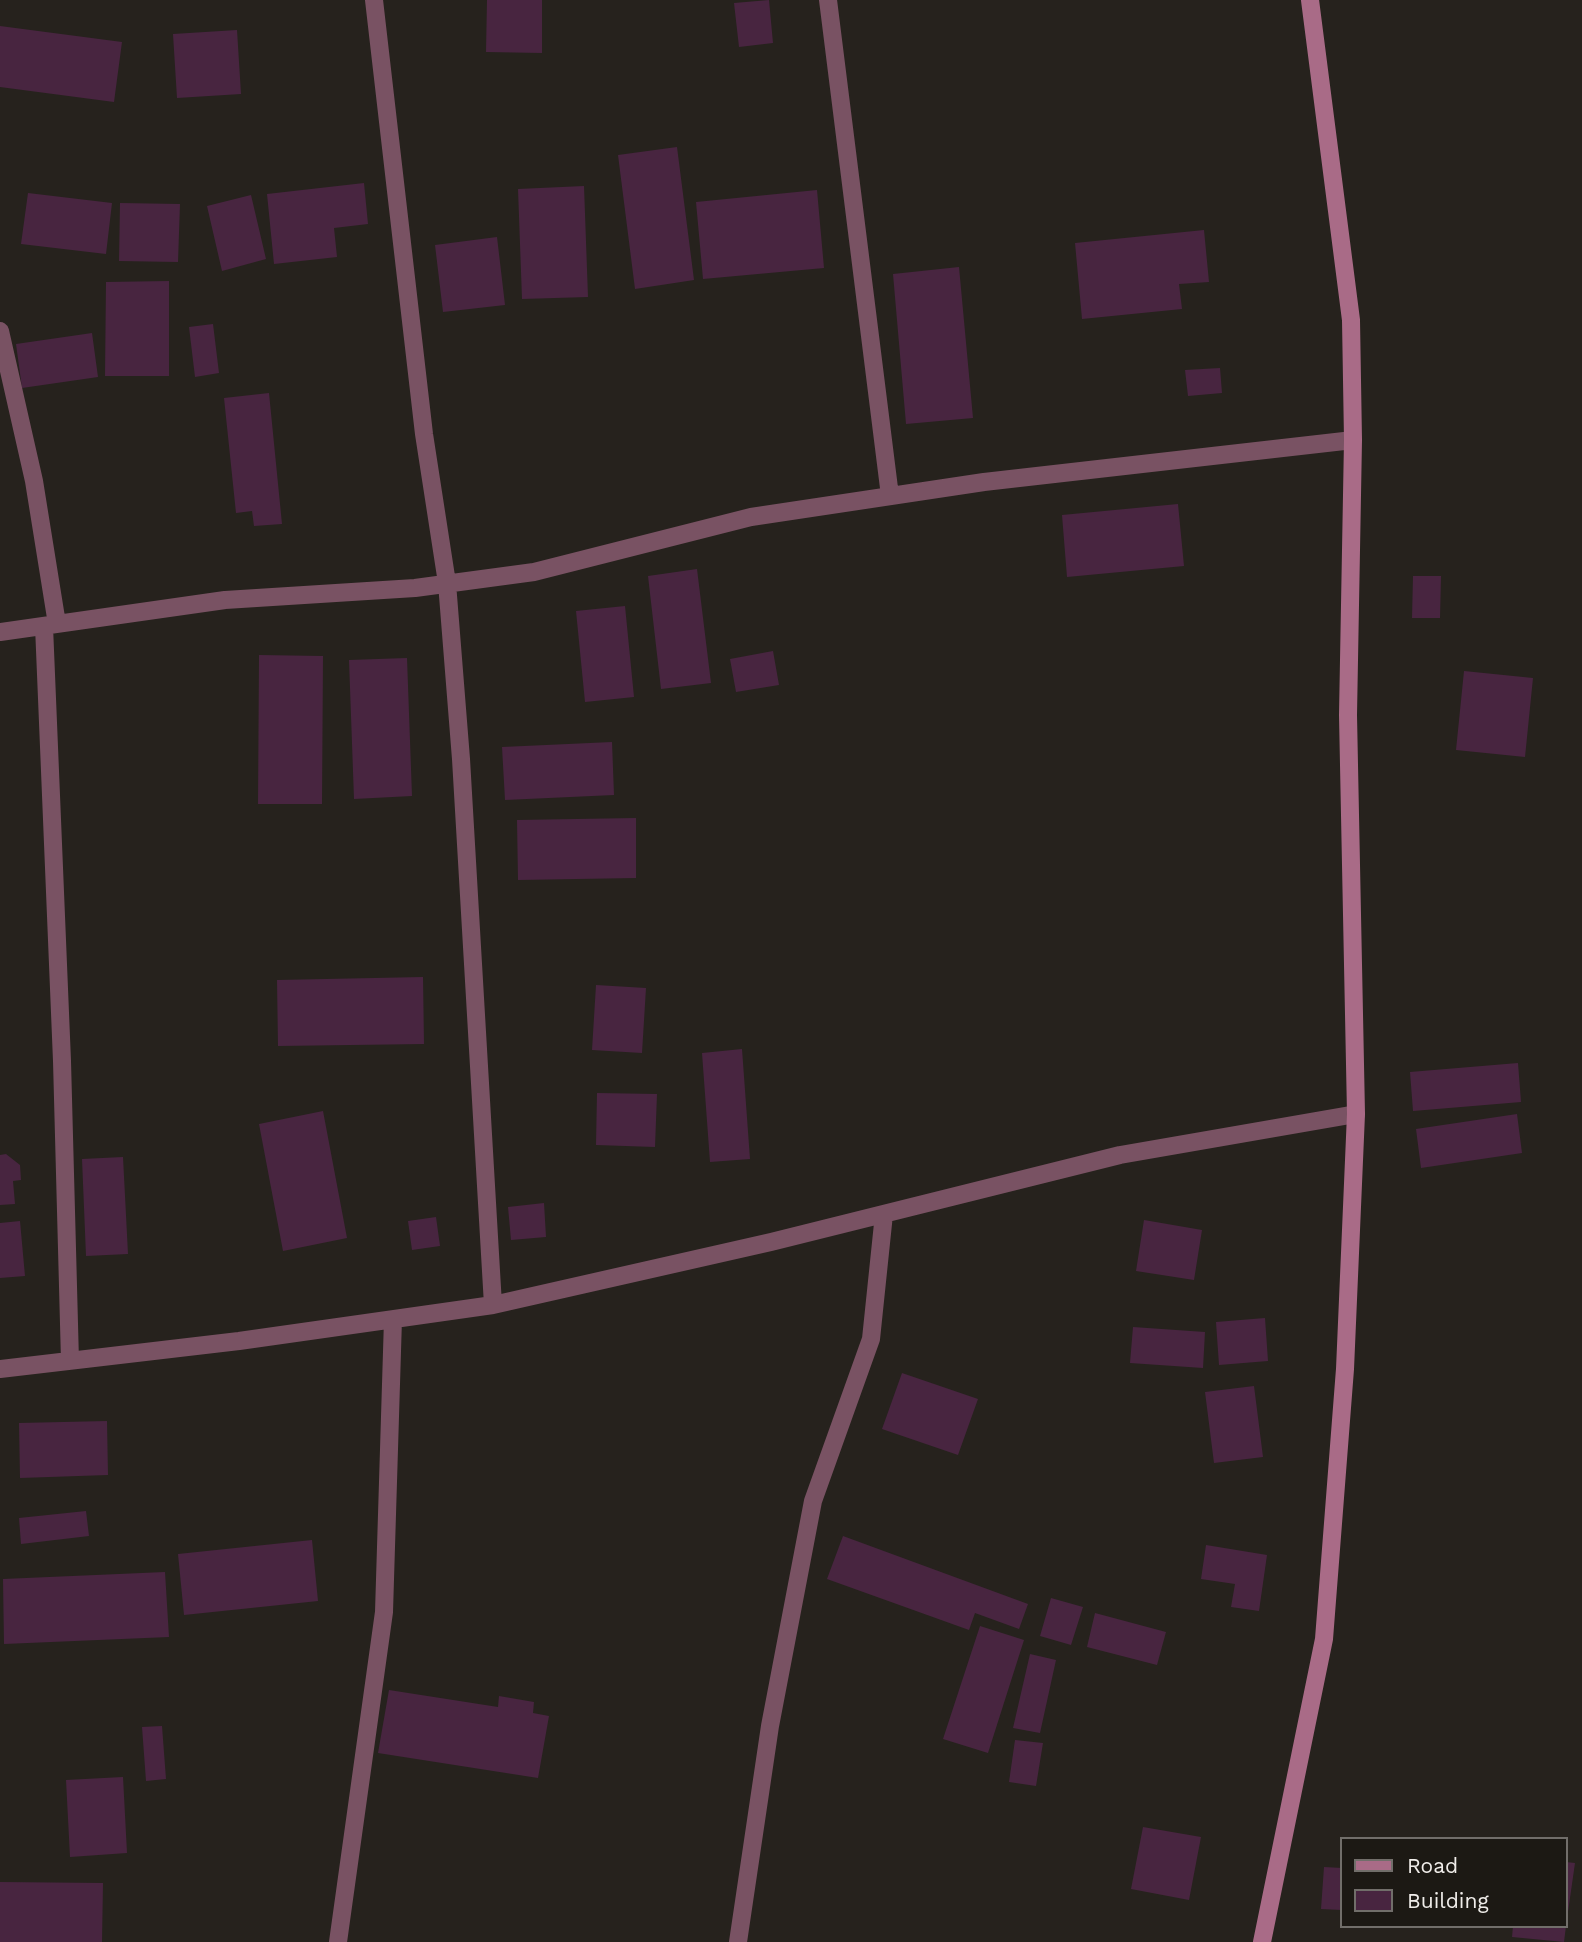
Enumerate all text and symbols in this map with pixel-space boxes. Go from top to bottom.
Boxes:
legend [1340,1837,1568,1928]
text: Road [1407,1853,1458,1878]
text: Building [1407,1888,1489,1913]

